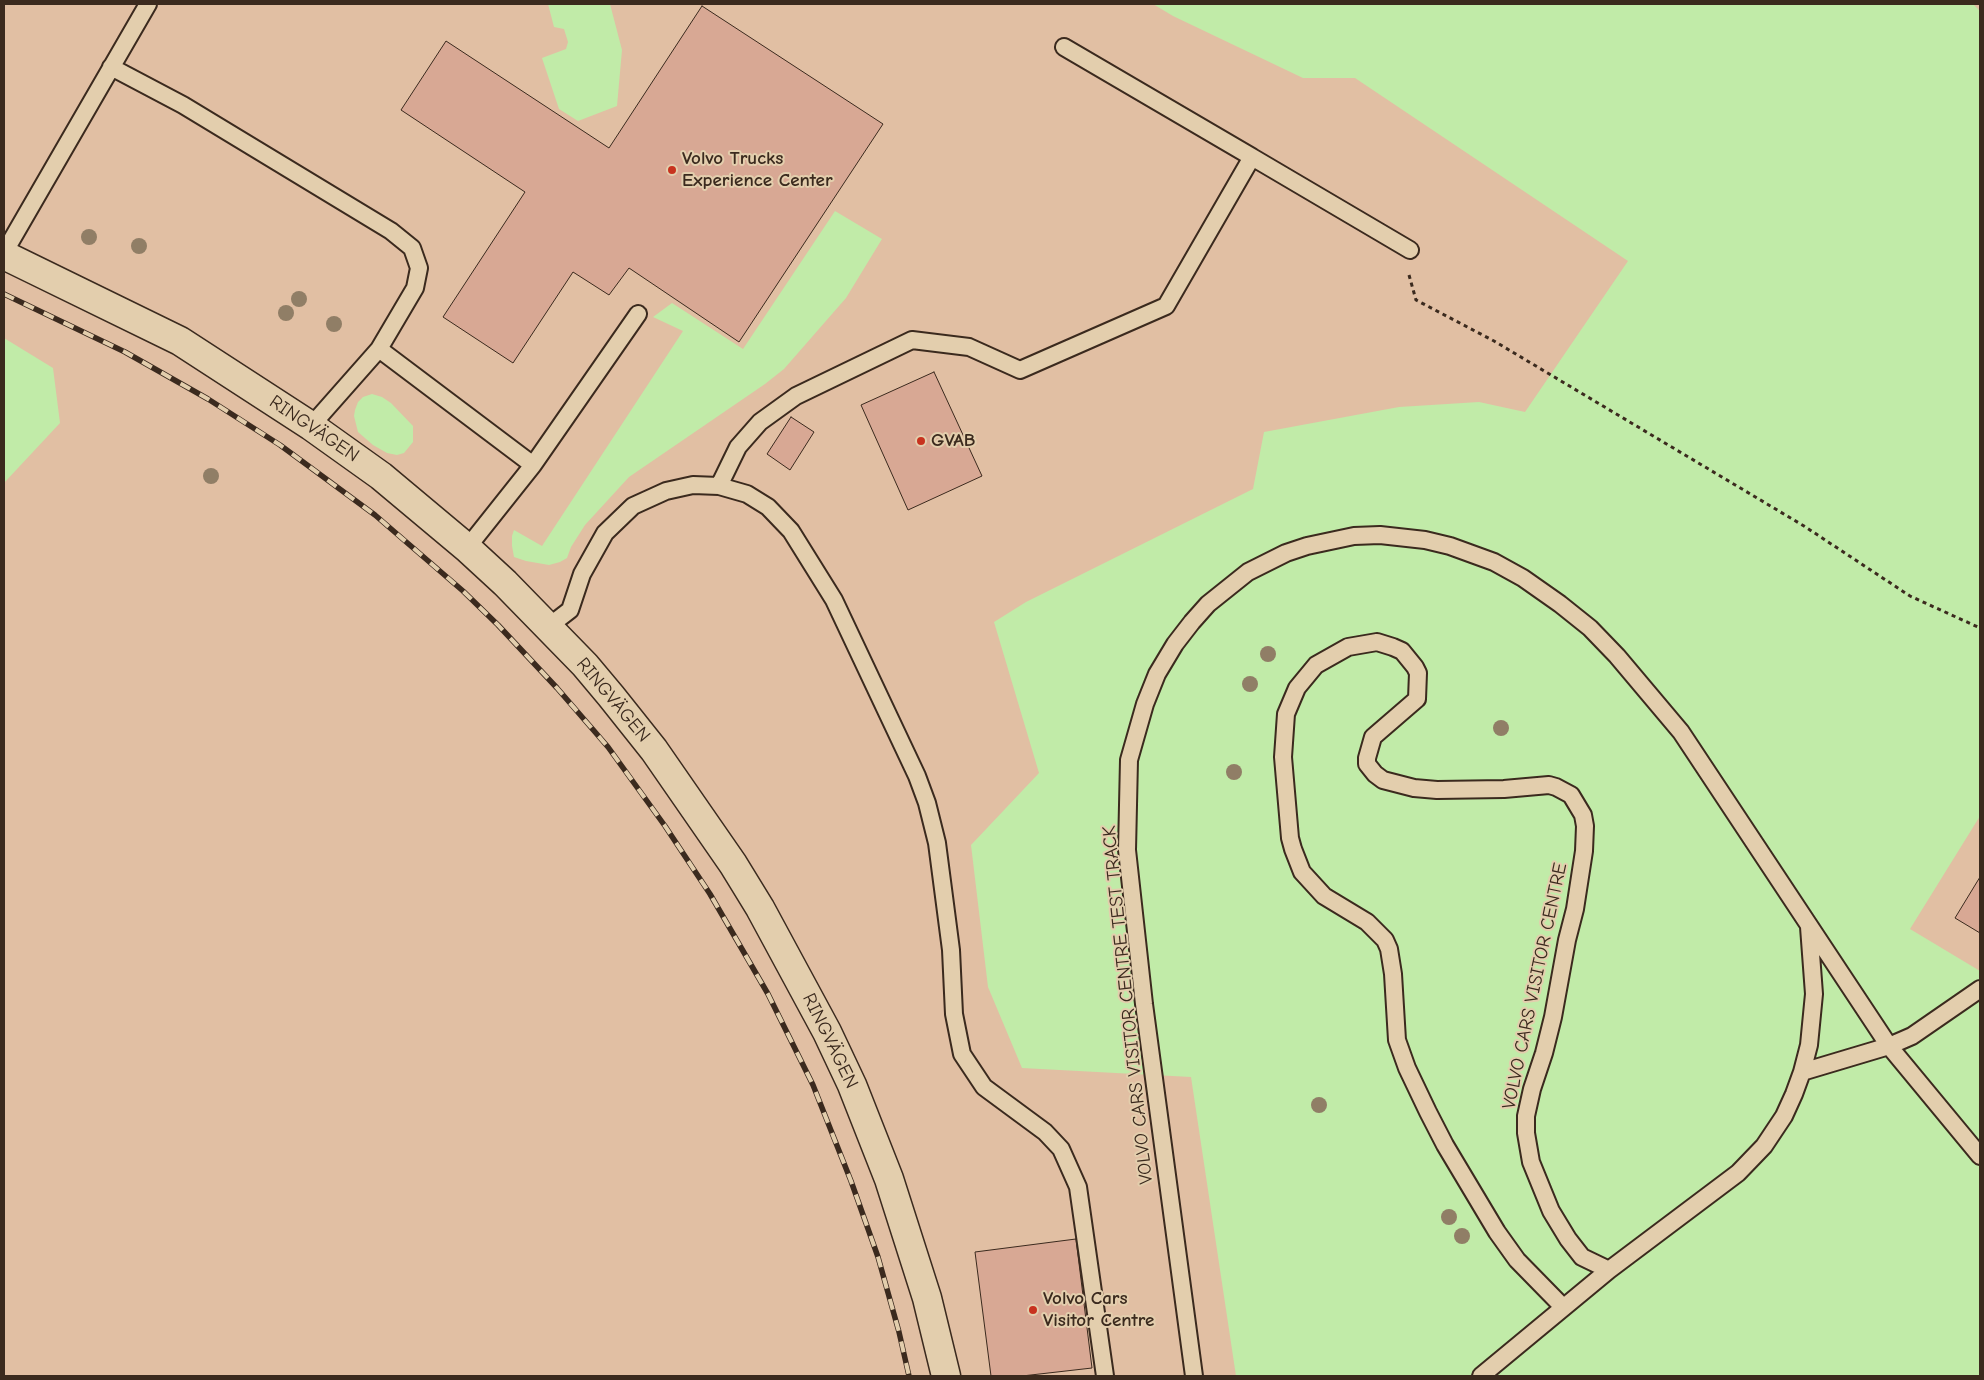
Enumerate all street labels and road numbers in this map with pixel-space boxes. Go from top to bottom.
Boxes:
street label: RINGVÄGEN [265,391,363,467]
street label: RINGVÄGEN [571,653,655,747]
street label: VOLVO CARS VISITOR CENTRE TEST TRACK [1098,825,1158,1185]
street label: VOLVO CARS VISITOR CENTRE [1498,861,1572,1111]
street label: RINGVÄGEN [797,990,863,1092]

